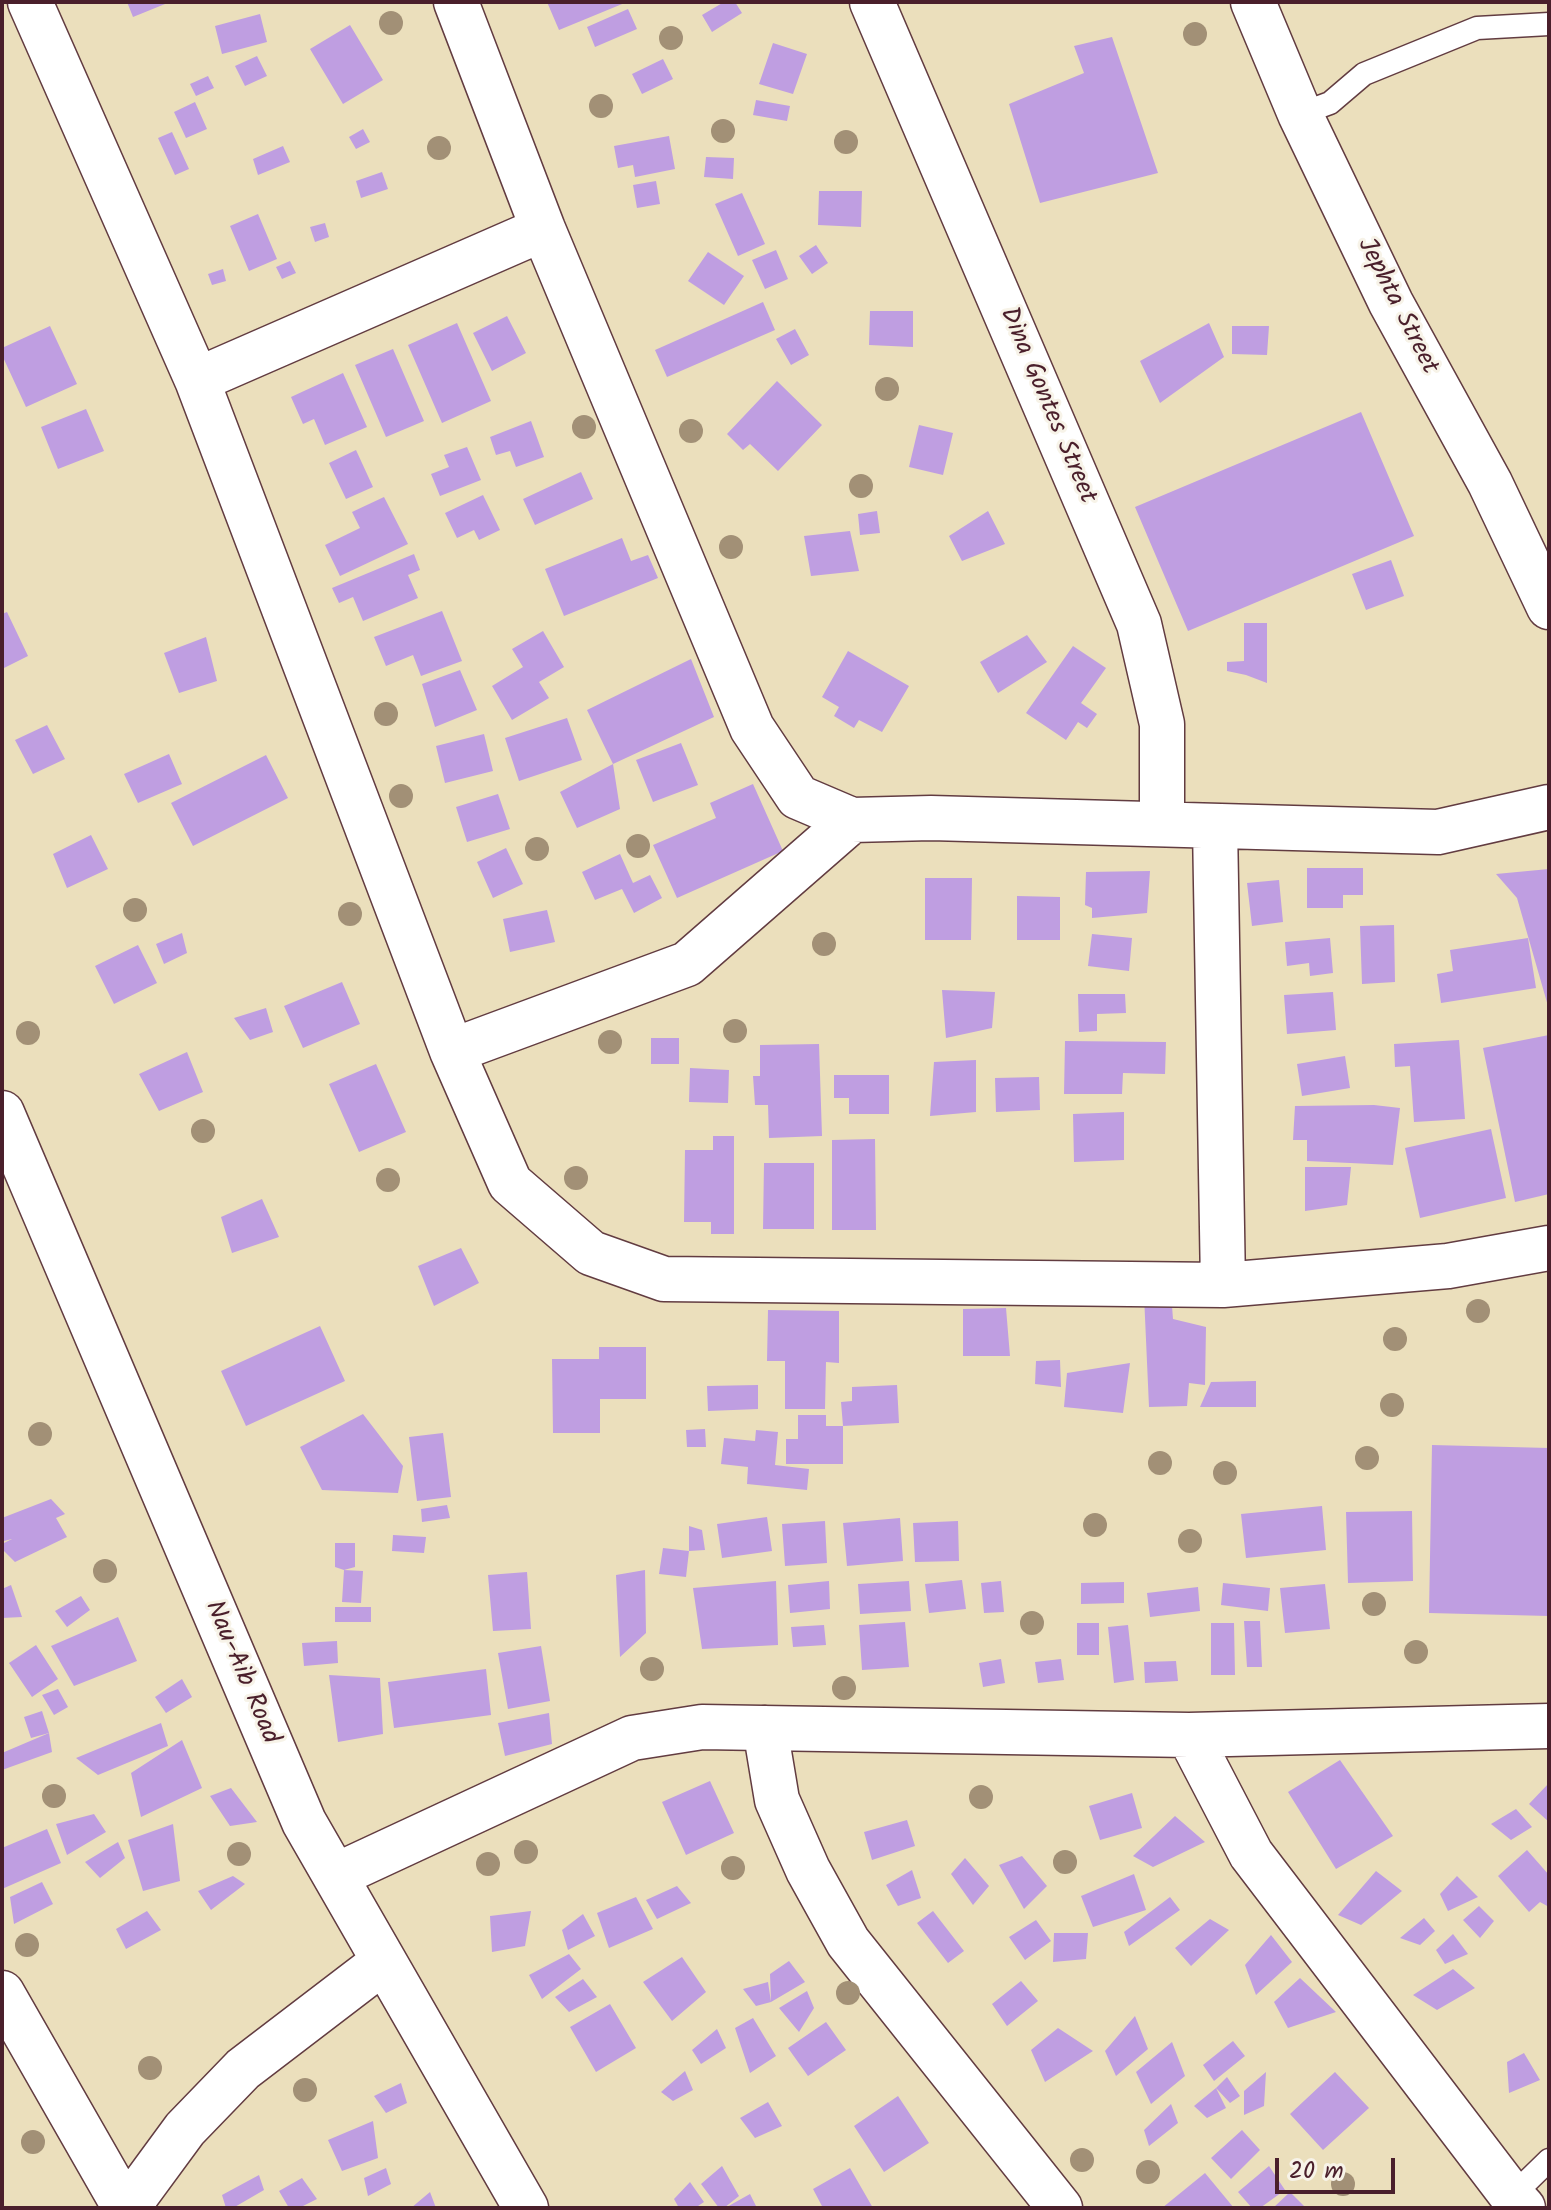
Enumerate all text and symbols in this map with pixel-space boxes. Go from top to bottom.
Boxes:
street label: Jephta Street [1348,234,1444,380]
street label: Dina Gontes Street [991,303,1101,509]
street label: Nau-Aib Road [196,1597,284,1749]
scale bar [1279,2142,1399,2192]
text: 20 m [1289,2152,1344,2191]

